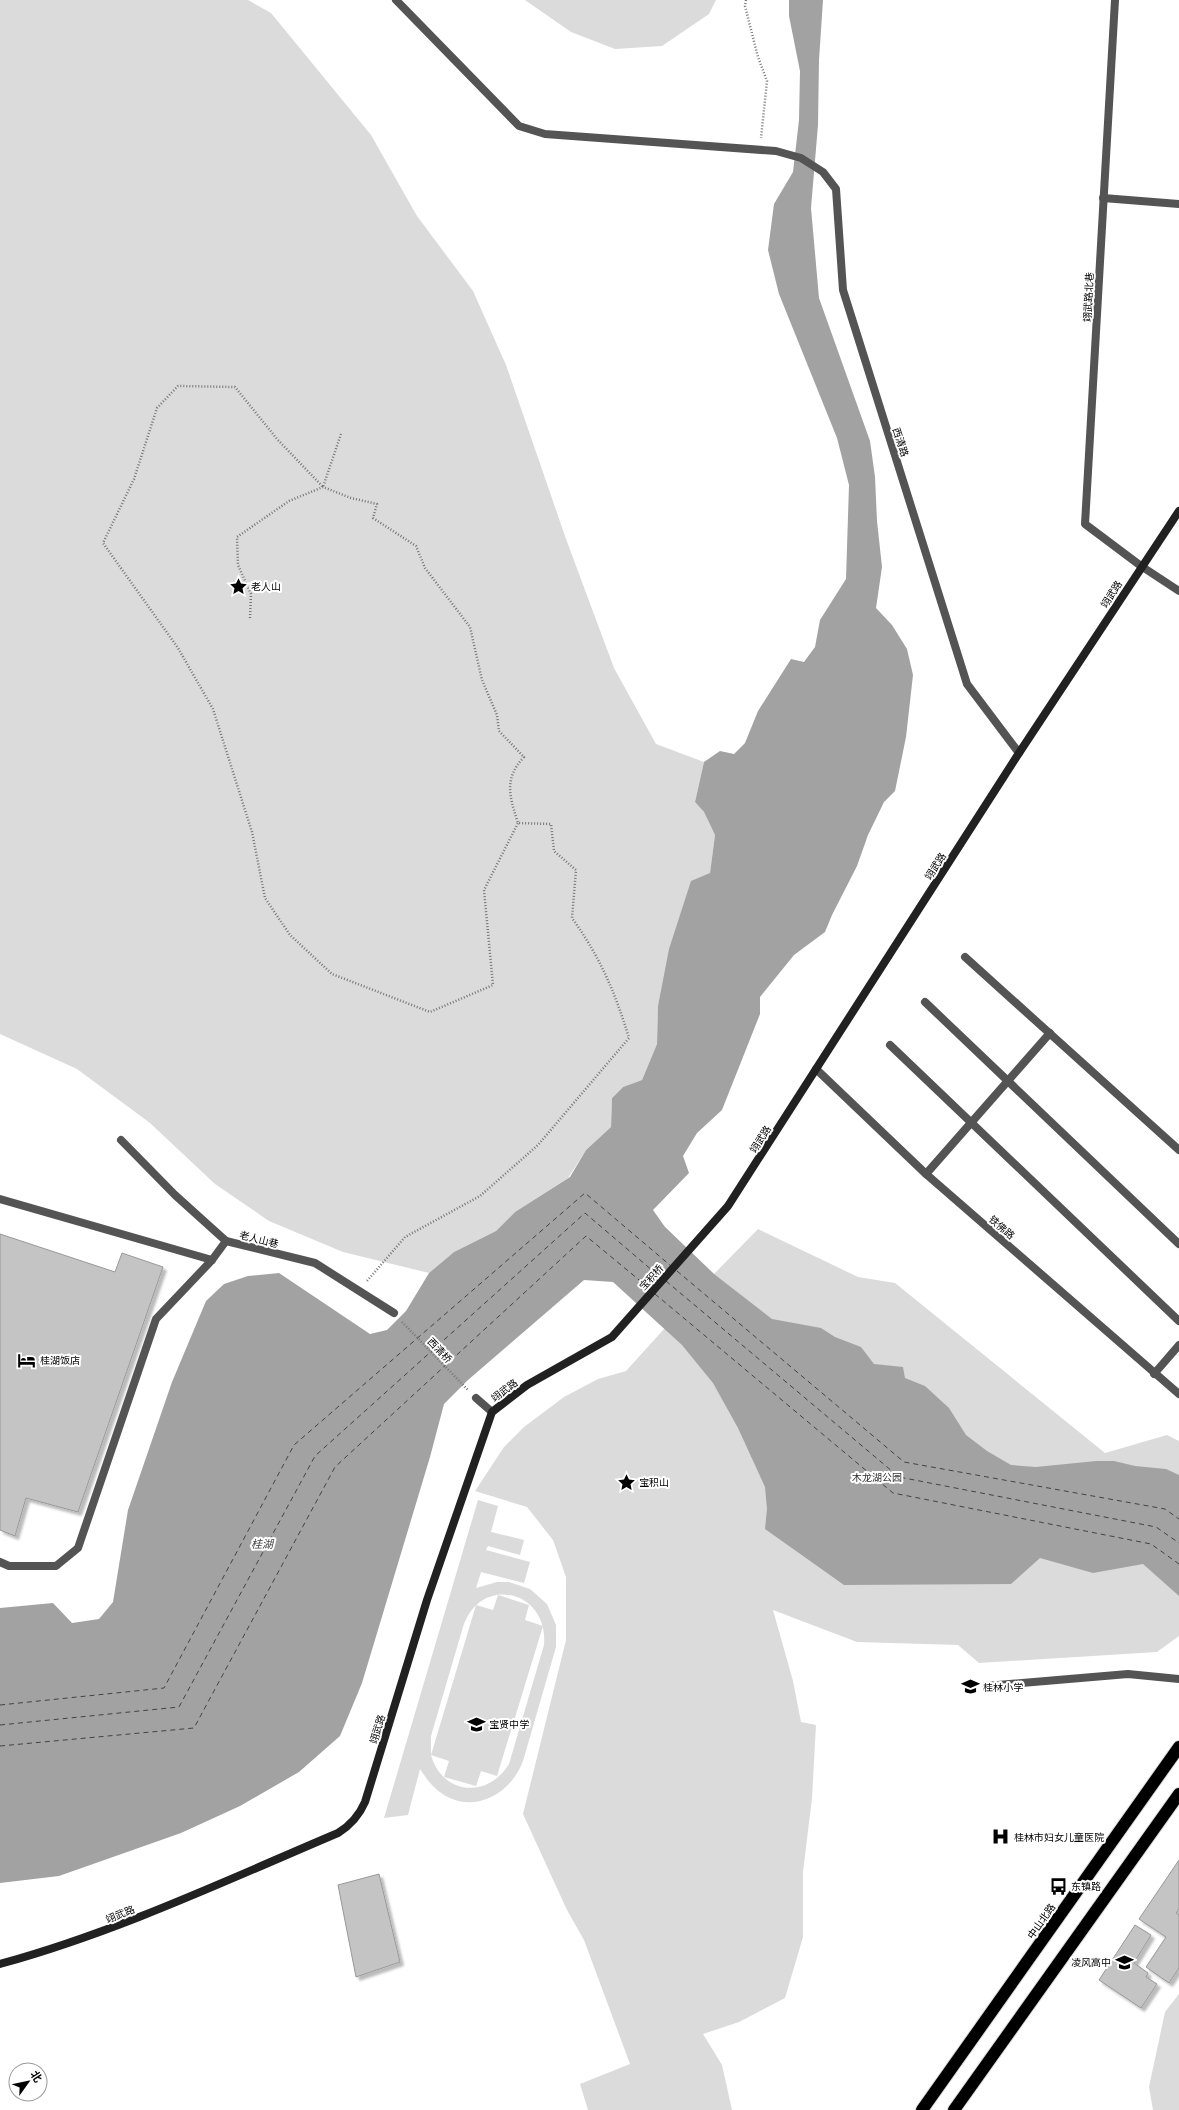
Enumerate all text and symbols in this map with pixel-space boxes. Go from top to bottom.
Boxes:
street label: 翊武路北巷 [1081,272,1095,322]
street label: 西清路 [891,426,911,458]
place icon: 老人山 [228,576,248,596]
street label: 翊武路 [1098,578,1124,610]
place label: 老人山 [251,580,281,592]
street label: 翊武路 [922,850,948,882]
street label: 翊武路 [747,1123,773,1155]
street label: 铁佛路 [987,1213,1017,1241]
street label: 老人山巷 [238,1228,280,1250]
street label: 宝积桥 [637,1262,665,1292]
street label: 西清桥 [425,1335,455,1365]
hotel icon: 桂湖饭店 [17,1350,37,1370]
place label: 桂湖饭店 [40,1354,80,1366]
street label: 翊武路 [488,1376,520,1404]
park label: 木龙湖公园 [852,1471,902,1483]
place icon: 宝积山 [616,1472,636,1492]
place label: 宝积山 [639,1476,669,1488]
water label: 桂湖 [251,1537,275,1550]
school or university icon: 桂林小学 [960,1677,980,1697]
place label: 桂林小学 [983,1681,1023,1693]
street label: 翊武路 [367,1713,387,1745]
school or university icon: 宝贤中学 [466,1714,486,1734]
place label: 宝贤中学 [489,1718,529,1730]
hospital icon: 桂林市妇女儿童医院 [991,1827,1011,1847]
place label: 桂林市妇女儿童医院 [1014,1831,1104,1843]
bus stop icon: 东镇路 [1048,1876,1068,1896]
place label: 东镇路 [1071,1880,1101,1892]
street label: 中山北路 [1025,1901,1057,1941]
street label: 翊武路 [104,1903,136,1925]
school or university icon: 凌风高中 [1114,1952,1134,1972]
place label: 凌风高中 [1071,1956,1111,1968]
north arrow [8,2062,48,2102]
text: 北 [28,2068,45,2084]

